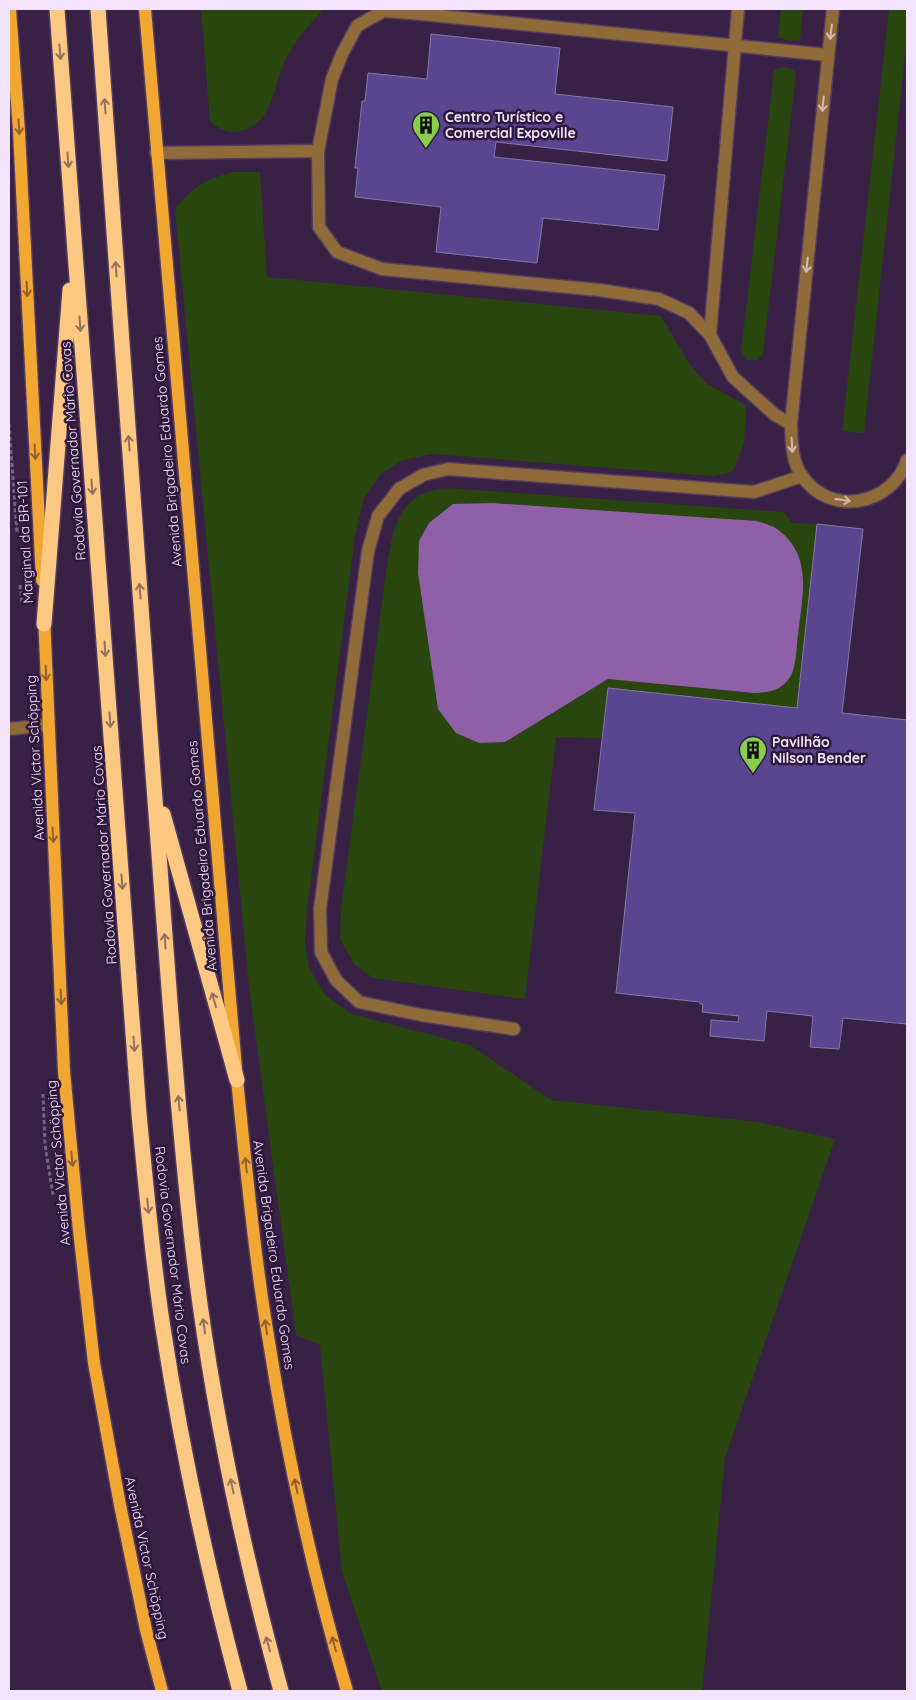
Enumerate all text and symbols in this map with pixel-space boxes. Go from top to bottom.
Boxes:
one-way arrow [826,24,836,40]
one-way arrow [55,43,65,59]
one-way arrow [818,95,828,111]
one-way arrow [100,99,109,115]
place label: Centro Turístico e Comercial Expoville [445,108,576,142]
building icon: Centro Turístico e Comercial Expoville [411,110,441,149]
one-way arrow [14,119,23,135]
one-way arrow [63,152,72,168]
one-way arrow [802,257,811,273]
one-way arrow [111,261,120,277]
one-way arrow [23,281,32,297]
one-way arrow [75,316,84,332]
street label: Avenida Brigadeiro Eduardo Gomes [148,336,186,568]
street label: Rodovia Governador Mário Covas [56,341,90,561]
one-way arrow [124,435,133,451]
one-way arrow [787,436,796,452]
one-way arrow [31,444,40,460]
one-way arrow [88,478,97,494]
street label: Marginal da BR-101 [13,480,37,604]
one-way arrow [834,495,850,505]
one-way arrow [135,583,145,599]
one-way arrow [100,640,110,656]
one-way arrow [41,664,51,680]
street label: Avenida Victor Schöpping [22,675,48,841]
one-way arrow [106,711,115,727]
place label: Pavilhão Nilson Bender [772,733,866,767]
building icon: Pavilhão Nilson Bender [738,735,768,774]
street label: Avenida Brigadeiro Eduardo Gomes [183,740,221,972]
street label: Rodovia Governador Mário Covas [87,745,121,965]
one-way arrow [49,827,58,843]
one-way arrow [117,873,127,889]
one-way arrow [161,933,170,949]
one-way arrow [56,989,65,1005]
one-way arrow [209,992,219,1008]
one-way arrow [129,1035,139,1051]
street label: Avenida Victor Schöpping [42,1080,74,1246]
one-way arrow [174,1095,183,1111]
street label: Avenida Brigadeiro Eduardo Gomes [249,1139,299,1371]
street label: Rodovia Governador Mário Covas [151,1145,195,1365]
one-way arrow [67,1151,77,1167]
one-way arrow [241,1158,251,1174]
one-way arrow [143,1197,153,1213]
one-way arrow [199,1318,209,1334]
one-way arrow [261,1319,271,1335]
street label: Avenida Victor Schöpping [121,1475,173,1641]
one-way arrow [227,1478,236,1494]
one-way arrow [291,1479,300,1495]
one-way arrow [263,1637,272,1653]
one-way arrow [329,1637,338,1653]

